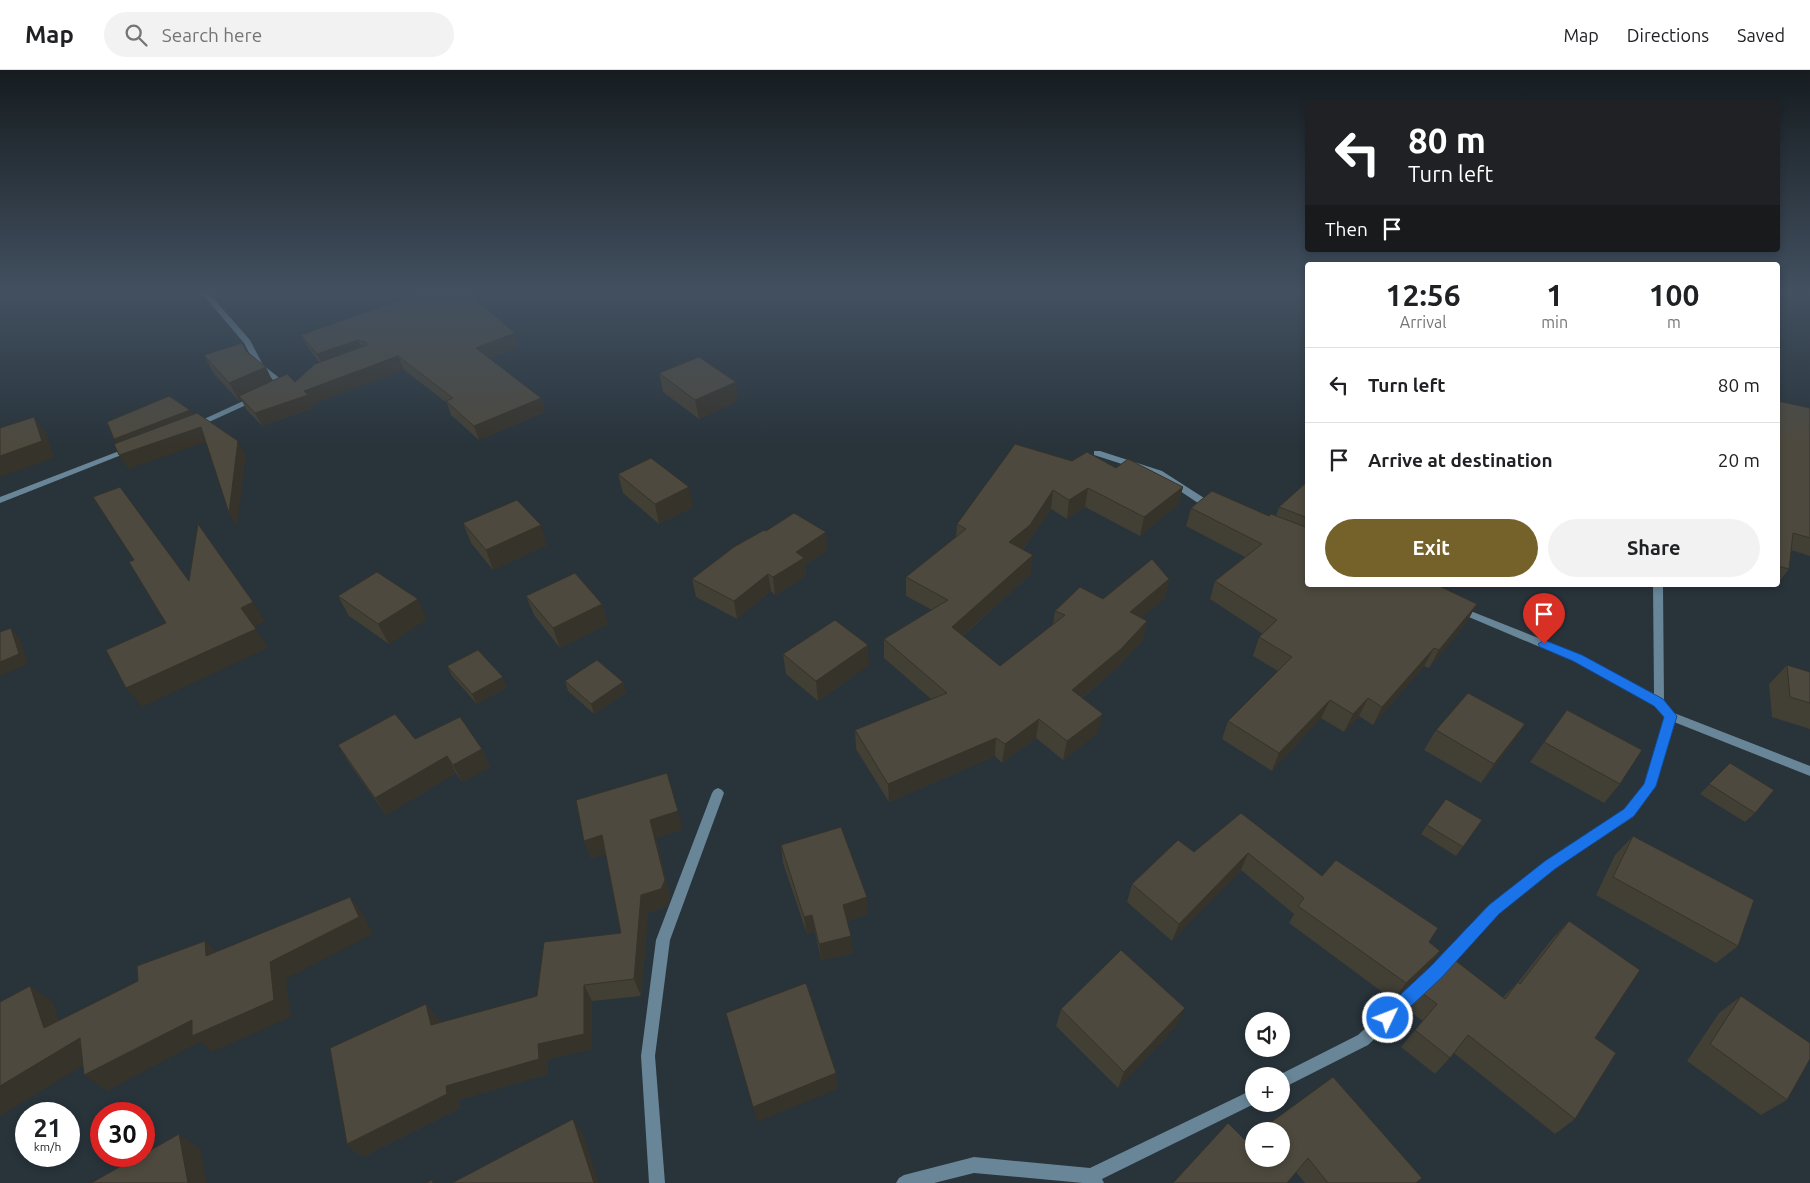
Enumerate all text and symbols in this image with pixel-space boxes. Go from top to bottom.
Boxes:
search box [104,12,454,57]
text: Map [25,21,74,48]
icon: search [122,21,150,49]
text: Search here [162,24,262,46]
text: Map [1563,25,1599,45]
text: Directions [1627,25,1709,45]
text: Saved [1737,25,1785,45]
icon: left [1325,120,1390,185]
text: 80 m [1408,120,1486,160]
text: Turn left [1408,161,1493,186]
icon: arrive [1378,215,1406,243]
text: Then [1325,218,1368,240]
text: 12:56 [1386,278,1461,312]
text: 1 [1546,278,1563,312]
text: 100 [1649,278,1699,312]
text: Arrival [1400,313,1446,331]
text: min [1541,313,1568,331]
text: m [1667,313,1681,331]
icon: left [1325,371,1353,399]
text: Turn left [1368,374,1446,396]
text: 80 m [1718,374,1760,396]
icon: arrive [1325,446,1353,474]
text: Arrive at destination [1368,449,1553,471]
text: 20 m [1718,449,1760,471]
button: Exit [1325,519,1538,577]
button: Share [1548,519,1760,577]
pin [1523,593,1565,644]
icon: arrive [1530,600,1558,628]
position arrow [1361,991,1413,1043]
map controls [1245,1012,1290,1167]
button: sound [1245,1012,1290,1057]
button: + [1245,1067,1290,1112]
speed limit sign: 30 [90,1102,155,1167]
text: 21 [33,1114,62,1142]
button: − [1245,1122,1290,1167]
text: km/h [34,1140,61,1153]

